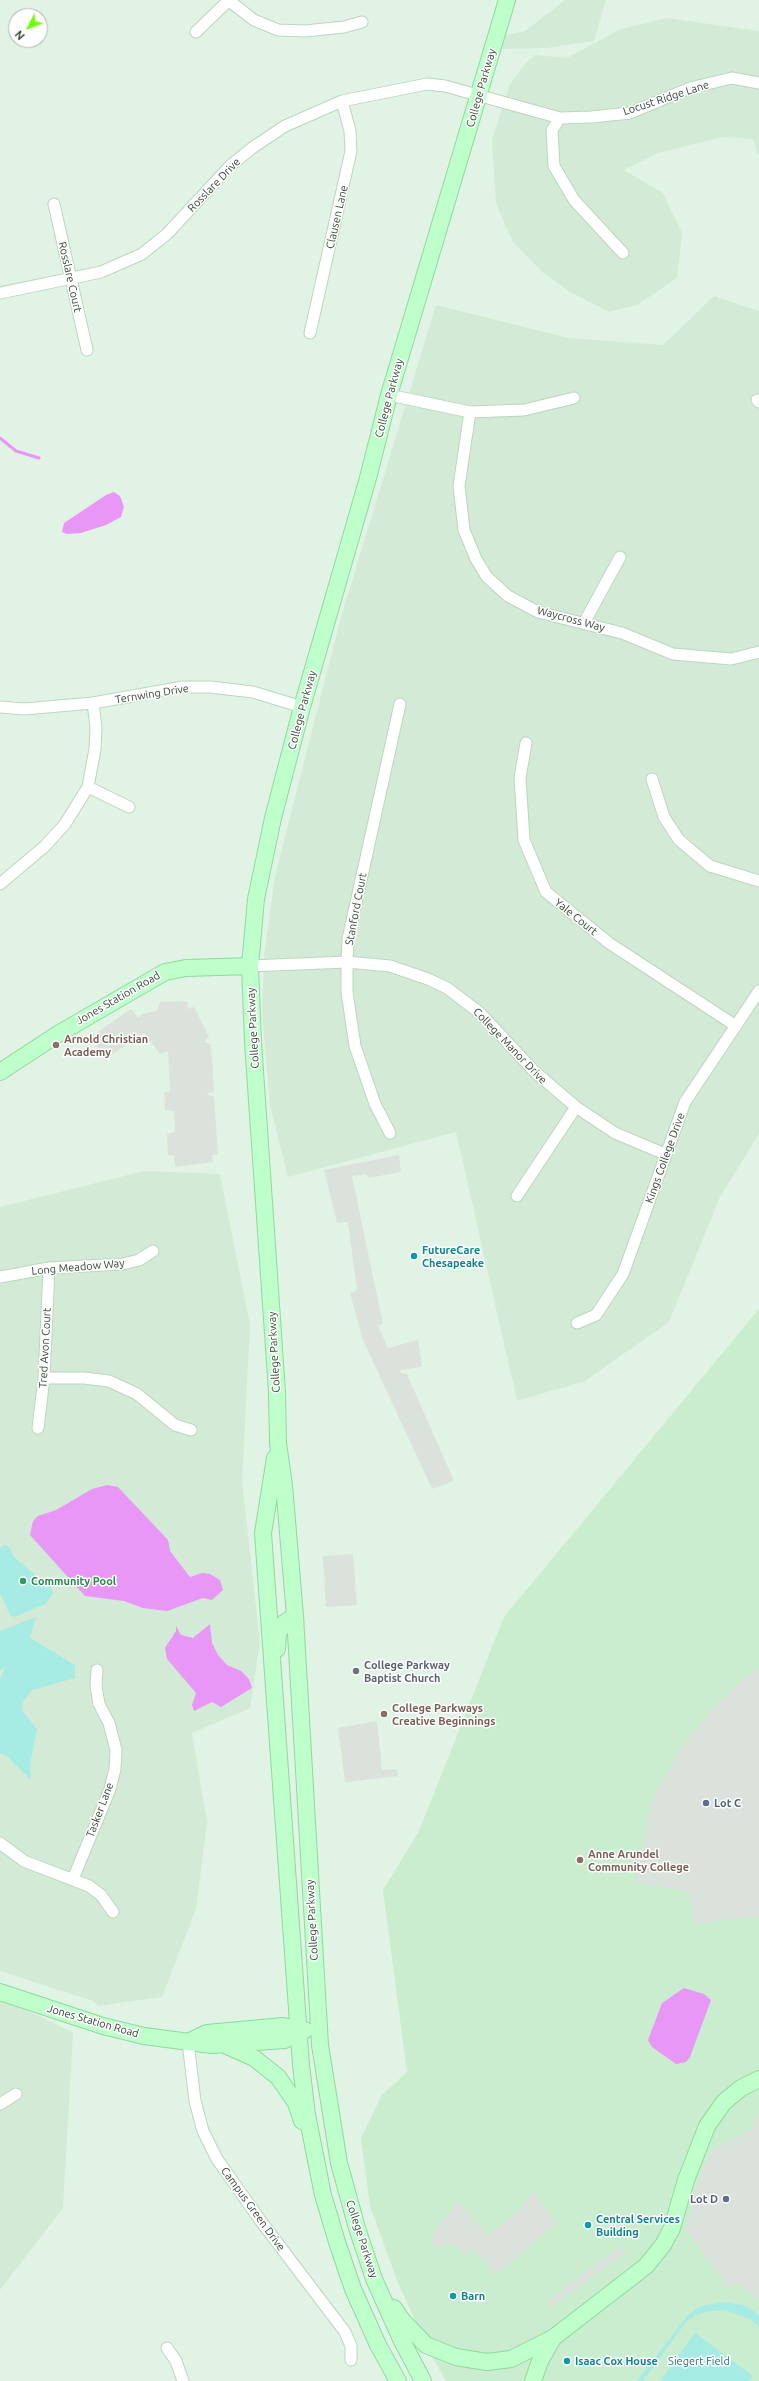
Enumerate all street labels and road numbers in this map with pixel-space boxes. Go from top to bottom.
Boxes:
street label: College Parkway [463,47,499,129]
street label: Locust Ridge Lane [621,78,711,118]
street label: Rosslare Drive [185,155,243,215]
street label: Clausen Lane [323,184,351,250]
street label: Rosslare Court [55,240,85,314]
street label: College Parkway [372,357,406,439]
street label: Waycross Way [536,604,606,634]
street label: College Parkway [285,669,319,751]
street label: Ternwing Drive [114,682,190,706]
street label: Stanford Court [342,872,370,946]
street label: Yale Court [552,896,600,938]
street label: Jones Station Road [74,969,162,1027]
street label: College Parkway [244,987,262,1069]
street label: College Manor Drive [470,1005,550,1087]
street label: Kings College Drive [642,1111,688,1205]
street label: Long Meadow Way [31,1256,125,1278]
street label: Tred Avon Court [36,1307,54,1389]
street label: College Parkway [265,1311,283,1393]
street label: Tasker Lane [83,1781,117,1839]
street label: College Parkway [303,1879,321,1961]
street label: Jones Station Road [46,2002,140,2040]
street label: Campus Green Drive [218,2165,288,2253]
street label: College Parkway [343,2198,381,2280]

